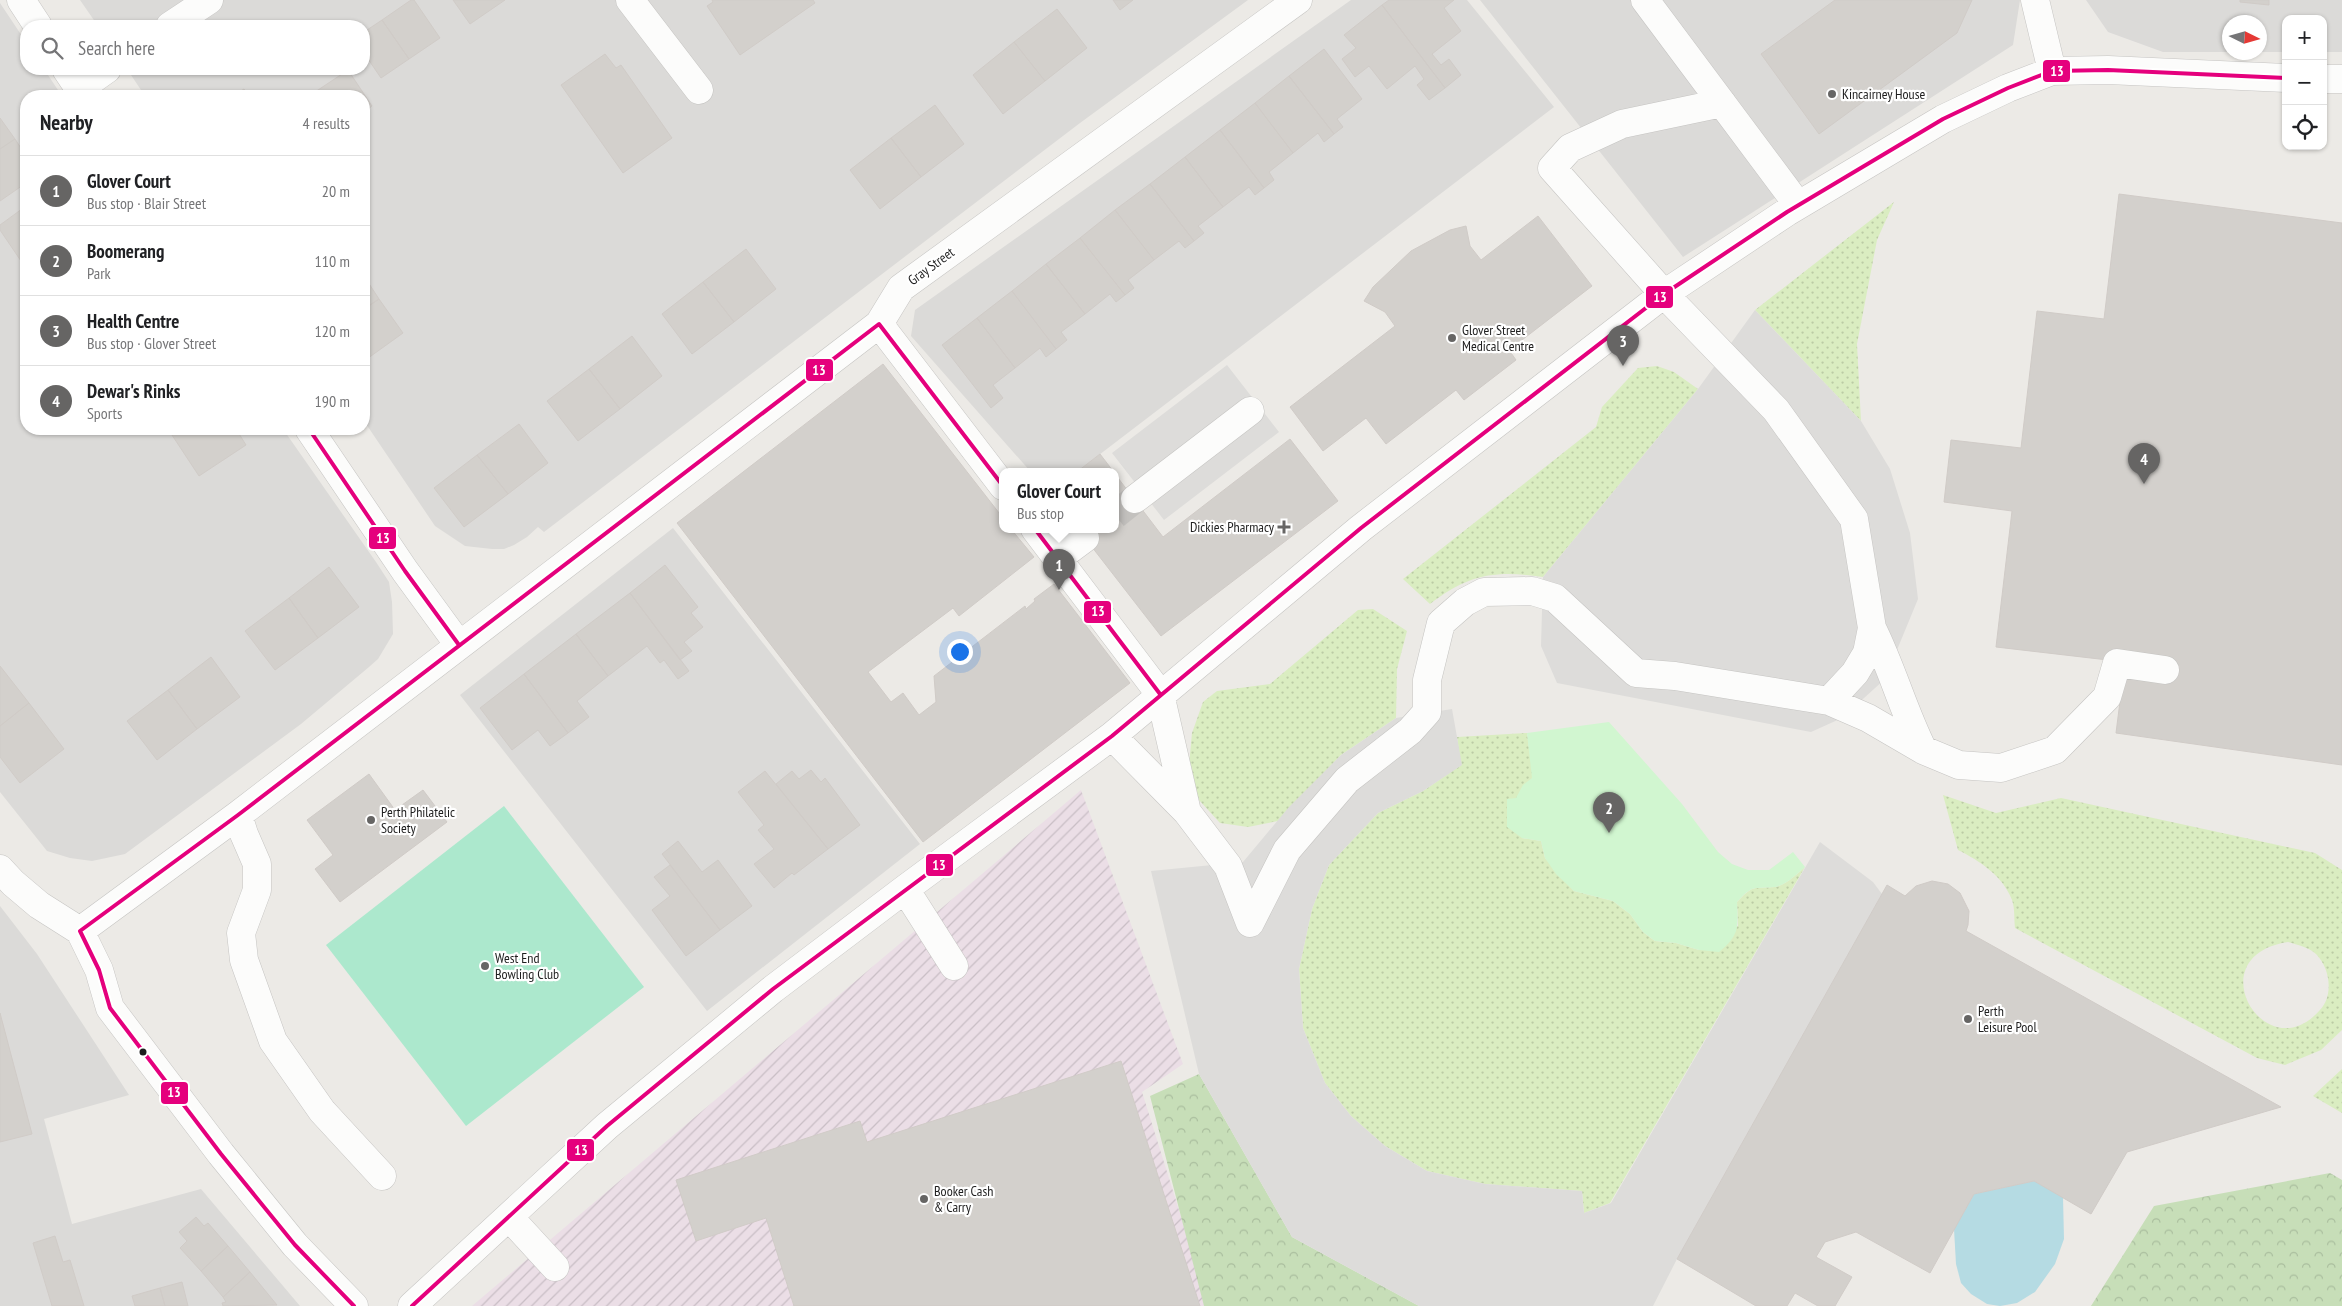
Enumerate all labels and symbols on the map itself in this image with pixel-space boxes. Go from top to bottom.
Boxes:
north arrow [2222,15,2267,60]
line badge: 13 [2042,59,2071,83]
text: 13 [2050,62,2064,80]
place label: Kincairney House [1842,85,1925,103]
marker: Kincairney House [1826,88,1838,100]
street label: Gray Street [904,243,958,289]
line badge: 13 [1645,285,1674,309]
text: 13 [1653,288,1667,306]
place label: Glover Street Medical Centre [1462,321,1534,355]
pin: 3 [1607,325,1639,366]
marker: Glover Street Medical Centre [1446,332,1458,344]
line badge: 13 [805,358,834,382]
text: 13 [812,361,826,379]
pin: 4 [2128,443,2160,484]
place label: Dickies Pharmacy [1190,518,1275,536]
marker: Dickies Pharmacy [1278,521,1290,533]
line badge: 13 [368,526,397,550]
text: 13 [376,529,390,547]
pin: 1 [1043,549,1075,590]
line badge: 13 [1083,600,1112,624]
text: 13 [1091,602,1105,620]
your location [947,639,973,665]
pin: 2 [1593,792,1625,833]
place label: Perth Philatelic Society [381,803,455,837]
marker: Perth Philatelic Society [365,814,377,826]
line badge: 13 [925,853,954,877]
text: 13 [932,856,946,874]
place label: West End Bowling Club [495,949,559,983]
marker: West End Bowling Club [479,960,491,972]
place label: Perth Leisure Pool [1978,1002,2037,1036]
marker: Perth Leisure Pool [1962,1013,1974,1025]
unlabelled marker [138,1047,148,1057]
line badge: 13 [160,1081,189,1105]
text: 13 [167,1083,181,1101]
line badge: 13 [566,1138,595,1162]
text: 13 [574,1141,588,1159]
place label: Booker Cash & Carry [934,1182,993,1216]
marker: Booker Cash & Carry [918,1193,930,1205]

